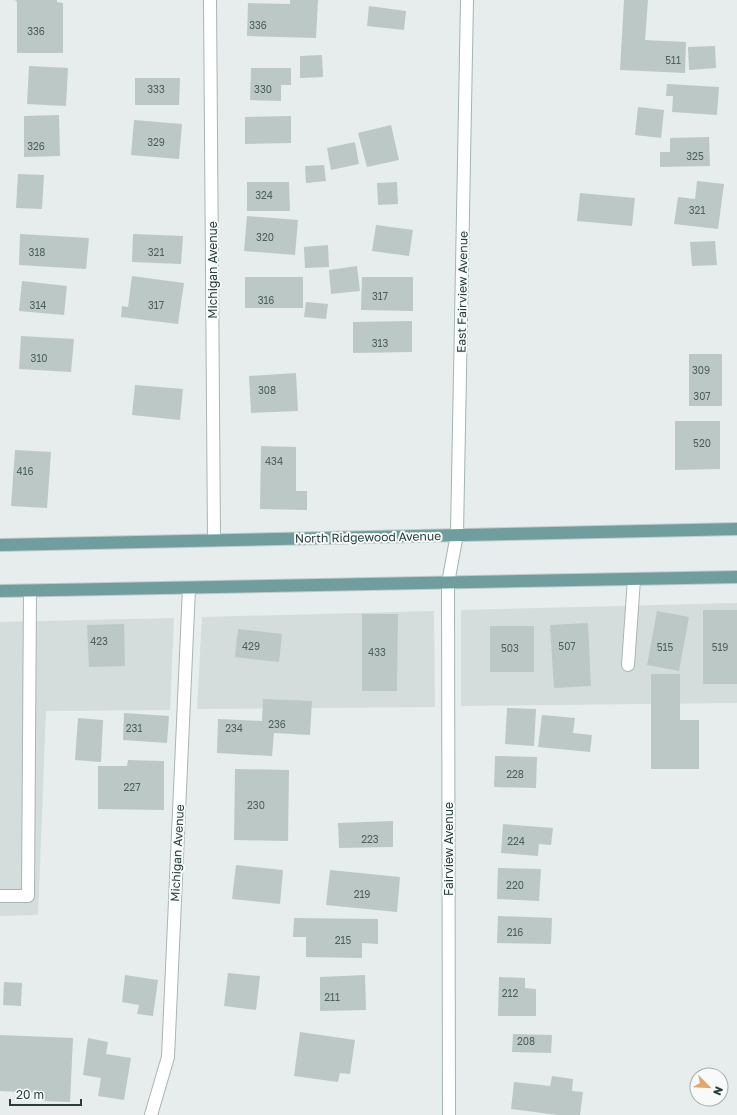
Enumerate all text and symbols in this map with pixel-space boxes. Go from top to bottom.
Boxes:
house number: 336 [249,19,267,31]
house number: 336 [27,25,45,37]
house number: 511 [665,54,681,66]
house number: 333 [147,83,165,95]
house number: 330 [254,83,272,95]
house number: 329 [147,136,165,148]
house number: 326 [27,140,45,152]
house number: 325 [686,150,704,162]
house number: 324 [255,189,273,201]
house number: 321 [689,204,705,216]
street label: Michigan Avenue [205,221,220,319]
house number: 320 [256,231,274,243]
street label: East Fairview Avenue [453,231,471,353]
house number: 318 [29,246,45,258]
house number: 321 [148,246,164,258]
house number: 317 [372,290,388,302]
house number: 316 [258,294,274,306]
house number: 314 [30,299,46,311]
house number: 317 [148,299,164,311]
house number: 313 [372,337,388,349]
house number: 310 [31,352,47,364]
house number: 309 [692,364,710,376]
house number: 308 [258,384,276,396]
house number: 307 [693,390,711,402]
house number: 520 [693,437,711,449]
house number: 434 [265,455,283,467]
house number: 416 [17,465,34,477]
street label: North Ridgewood Avenue [295,528,441,546]
house number: 423 [90,635,108,647]
house number: 429 [242,640,260,652]
house number: 507 [558,640,576,652]
house number: 515 [657,641,673,653]
house number: 519 [712,641,728,653]
house number: 503 [501,642,519,654]
house number: 433 [368,646,386,658]
house number: 236 [268,718,286,730]
house number: 231 [126,722,142,734]
house number: 234 [225,722,243,734]
house number: 228 [506,768,524,780]
house number: 227 [124,781,140,793]
house number: 230 [247,799,265,811]
street label: Fairview Avenue [441,802,456,896]
street label: Michigan Avenue [167,804,187,902]
house number: 223 [361,833,379,845]
house number: 224 [507,835,525,847]
house number: 220 [506,879,524,891]
house number: 219 [354,888,370,900]
house number: 216 [507,926,523,938]
house number: 215 [335,934,351,946]
house number: 212 [502,987,518,999]
house number: 211 [324,991,340,1003]
house number: 208 [517,1035,535,1047]
north arrow [689,1067,729,1107]
scale bar [10,1081,81,1107]
text: N [711,1085,726,1098]
text: 20 m [16,1087,44,1102]

